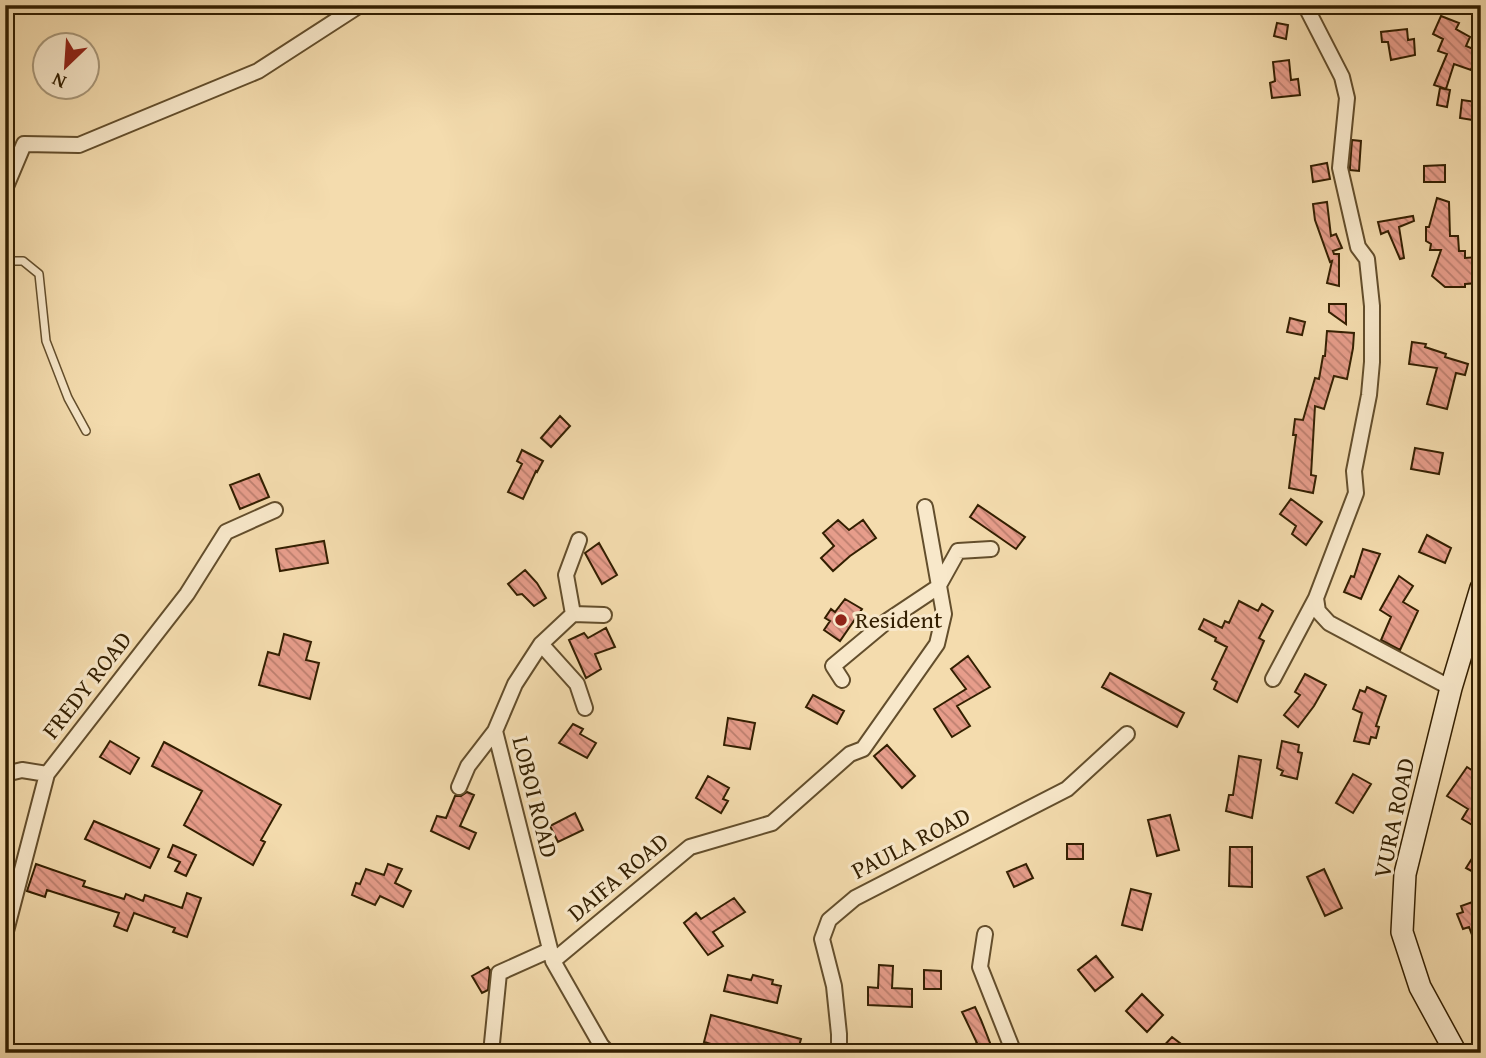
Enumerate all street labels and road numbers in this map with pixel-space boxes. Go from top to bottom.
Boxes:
street label: FREDY ROAD [33,623,140,746]
street label: LOBOI ROAD [504,733,567,861]
street label: VURA ROAD [1364,755,1423,881]
street label: PAULA ROAD [845,798,976,887]
street label: DAIFA ROAD [560,824,676,929]

